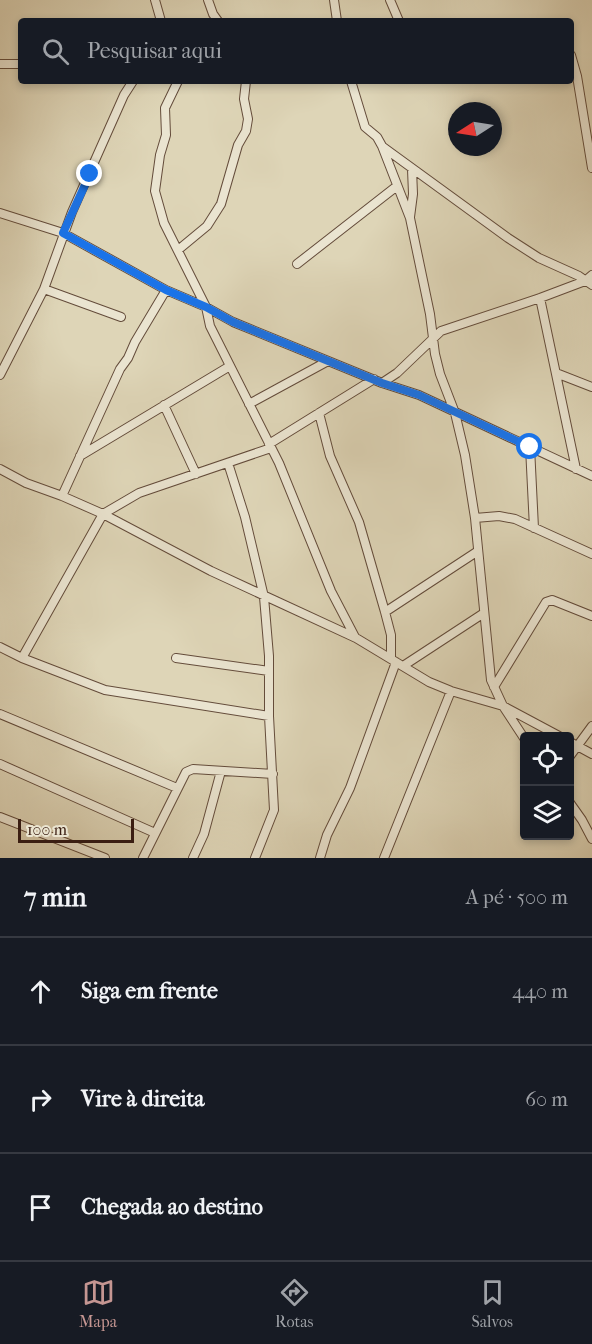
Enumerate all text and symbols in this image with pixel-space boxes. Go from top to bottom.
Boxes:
search box [18,18,574,84]
icon: search [39,35,72,68]
text: Pesquisar aqui [87,38,222,64]
north arrow [448,102,502,156]
route end [76,160,102,186]
route start [516,433,542,459]
map controls [520,732,574,840]
button: locate [520,732,574,786]
button: layers [520,786,574,840]
scale bar [18,816,134,844]
text: 100 m [27,820,67,839]
text: 7 min [24,882,87,913]
text: A pé · 500 m [466,886,568,909]
icon: ahead [24,975,57,1008]
text: Siga em frente [81,978,218,1004]
text: 440 m [512,980,568,1003]
icon: right [24,1083,57,1116]
text: Vire à direita [81,1086,204,1112]
text: 60 m [525,1088,568,1111]
icon: arrive [24,1191,57,1224]
text: Chegada ao destino [81,1194,263,1220]
tab: Mapa [79,1276,117,1331]
tab: Rotas [275,1276,313,1331]
tab: Salvos [471,1276,513,1331]

